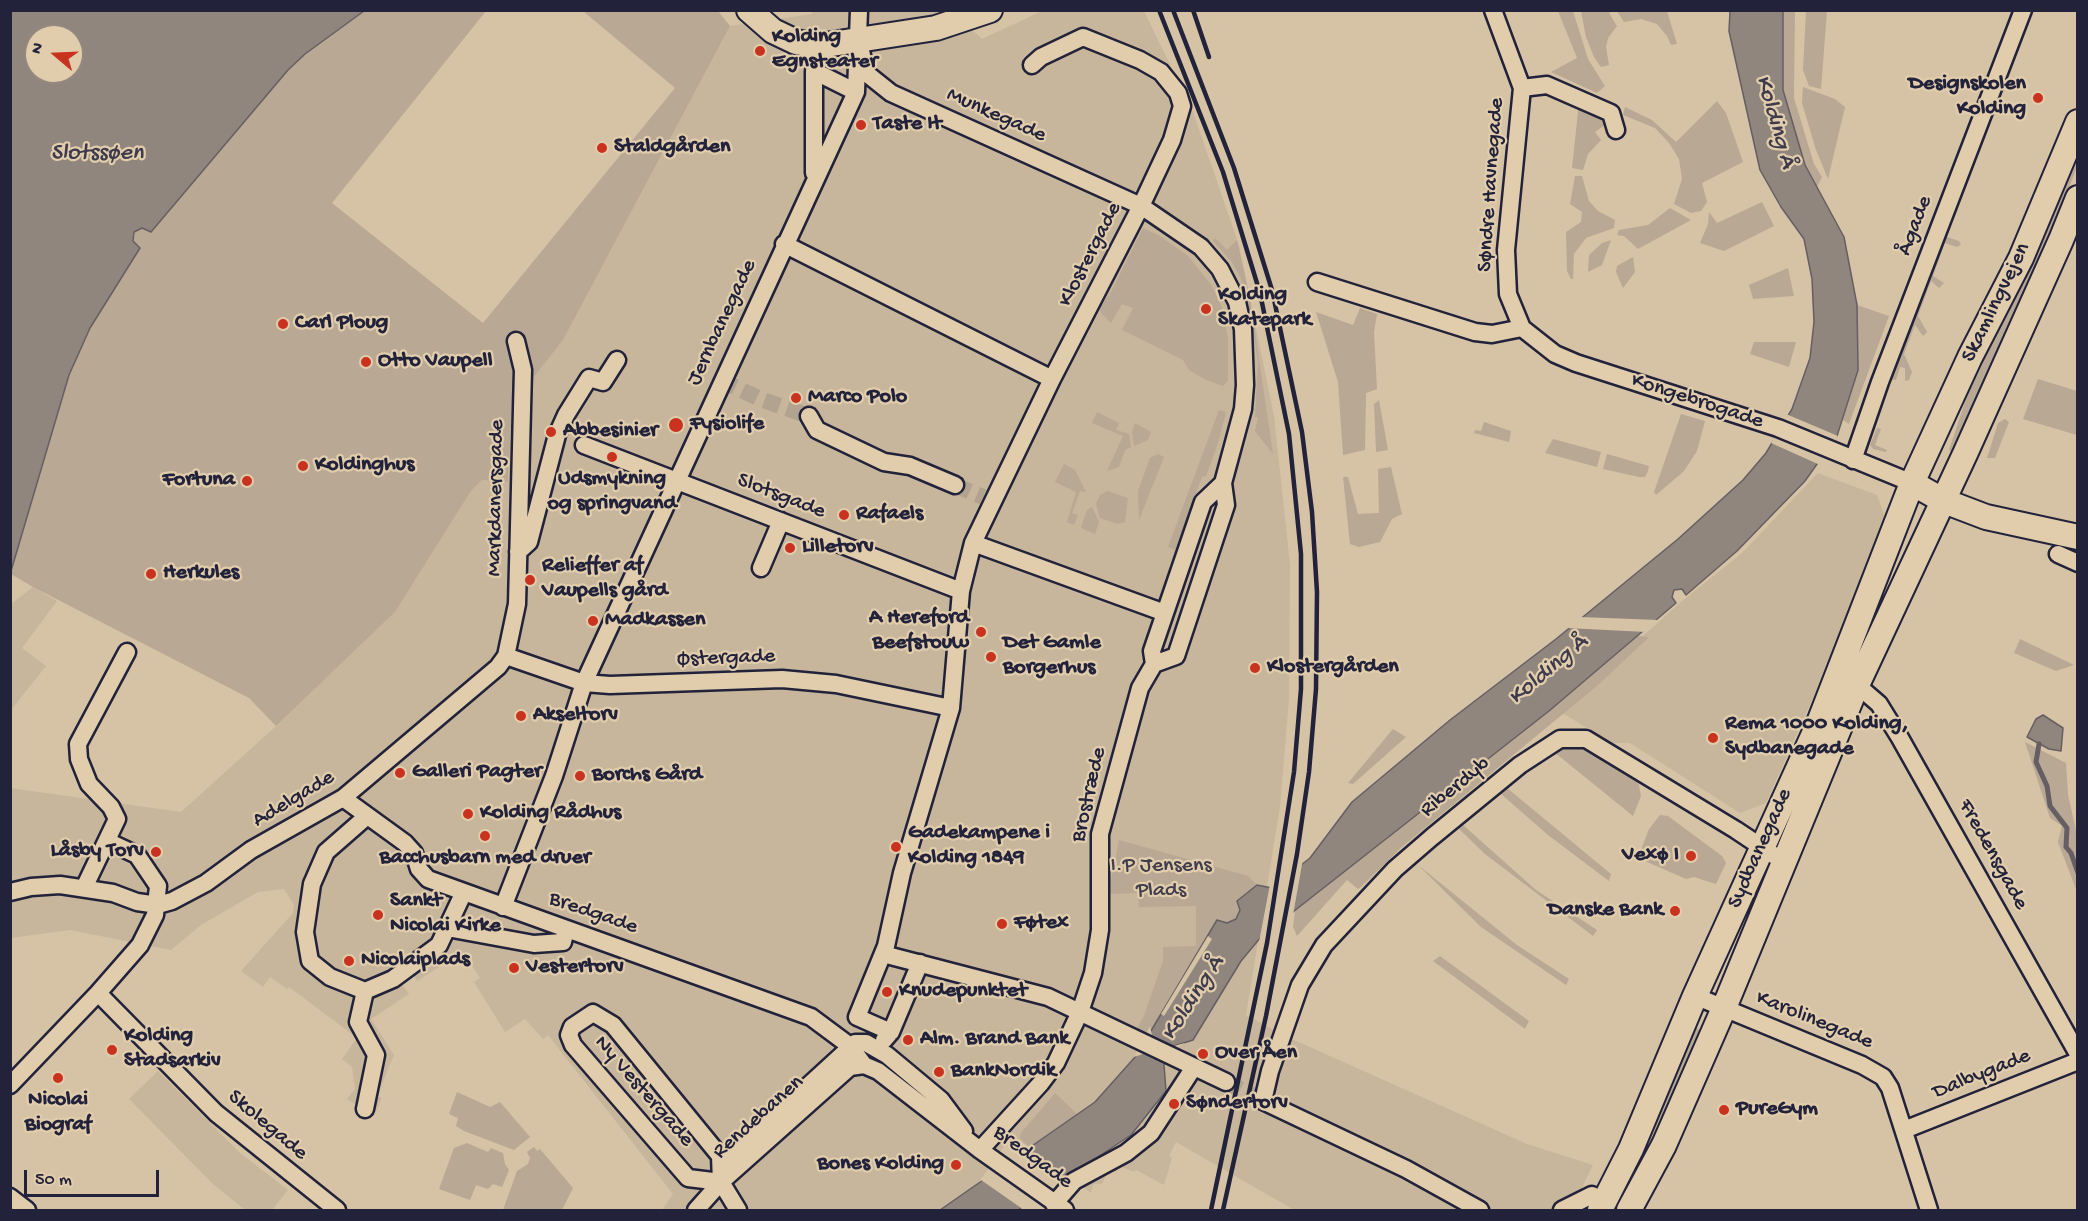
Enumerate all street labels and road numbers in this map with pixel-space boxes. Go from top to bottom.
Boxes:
street label: Munkegade [942,82,1050,150]
street label: Søndre Havnegade [1473,97,1511,273]
street label: Ågade [1893,192,1939,260]
street label: Klostergade [1053,198,1129,312]
street label: Skamlingvejen [1957,239,2037,367]
street label: Jernbanegade [682,256,764,390]
street label: Kongebrogade [1627,368,1767,436]
street label: Markdanersgade [482,419,512,577]
street label: Slotsgade [733,468,829,526]
street label: Østergade [676,644,776,674]
street label: Brostræde [1066,745,1114,845]
street label: Riberdyb [1416,752,1496,824]
street label: Adelgade [248,765,340,835]
street label: Sydbanegade [1723,785,1799,913]
street label: Fredensgade [1951,795,2033,915]
street label: Bredgade [545,887,641,941]
street label: Karolinegade [1752,986,1876,1056]
street label: Ny Vestergade [587,1031,699,1153]
street label: Dalbygade [1929,1044,2035,1106]
street label: Rendebanen [708,1070,810,1166]
street label: Skolegade [222,1085,312,1167]
street label: Bredgade [987,1120,1077,1196]

